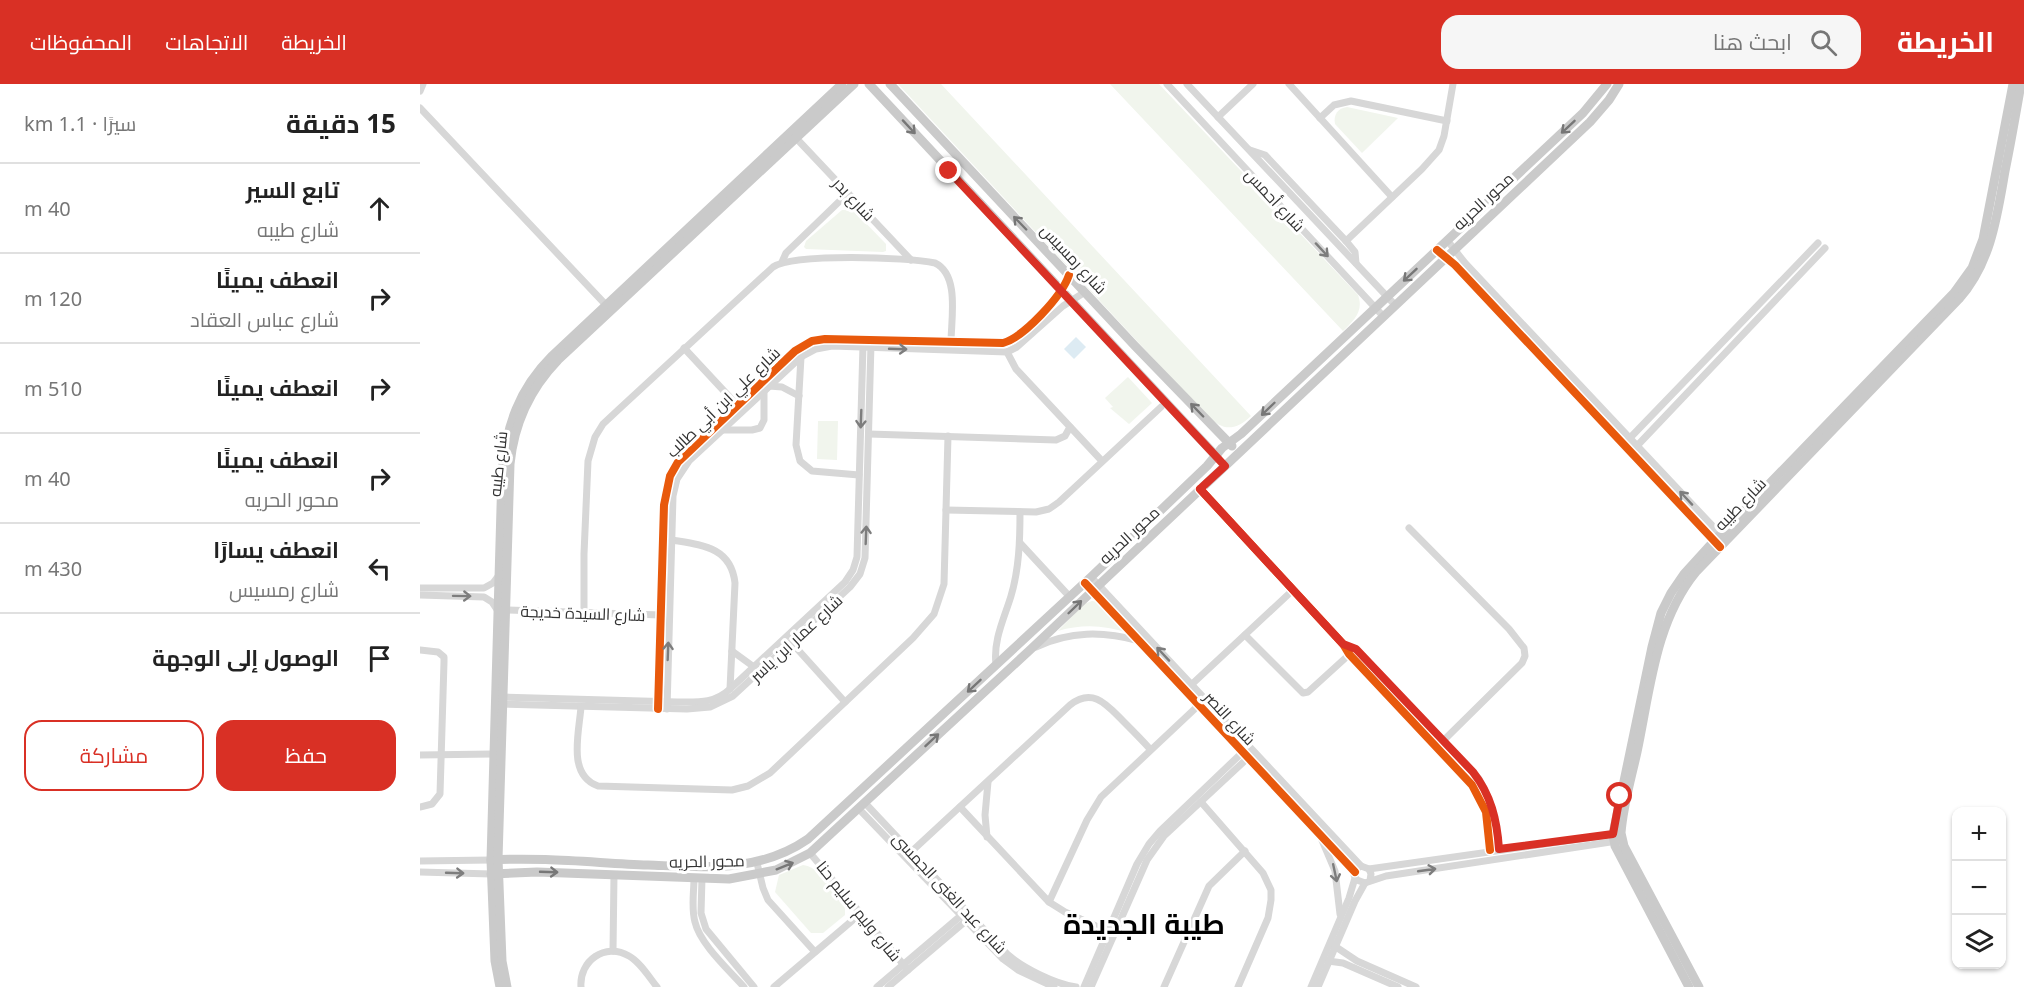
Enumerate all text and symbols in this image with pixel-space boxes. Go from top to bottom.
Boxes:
search box [1441,15,1861,69]
text: الخريطة [1897,22,1994,60]
text: ابحث هنا [1713,26,1792,56]
icon: search [1807,26,1840,59]
text: المحفوظات [30,28,132,56]
text: الاتجاهات [165,28,248,56]
text: الخريطة [281,28,347,56]
text: 15 دقيقة [286,105,396,141]
text: سيرًا · 1.1 km [24,110,136,137]
one-way arrow [902,119,916,134]
one-way arrow [1560,120,1575,134]
route end [935,157,961,183]
street label: شارع أحمس [1239,164,1310,237]
street label: محور الحريه [1448,167,1518,235]
street label: شارع بدر [827,172,880,226]
text: تابع السير [246,174,339,204]
icon: ahead [363,192,396,225]
text: 40 m [24,195,71,222]
text: شارع طيبه [257,216,339,243]
one-way arrow [1013,216,1027,231]
street label: شارع رمسيس [1035,219,1112,299]
one-way arrow [1314,242,1328,257]
text: انعطف يمينًا [216,264,339,294]
one-way arrow [1403,268,1418,282]
icon: right [363,282,396,315]
text: 120 m [24,285,82,312]
text: شارع عباس العقاد [190,306,339,333]
street label: شارع علي ابن أبي طالب [661,342,787,464]
one-way arrow [888,343,908,354]
text: انعطف يمينًا [216,372,339,402]
icon: right [363,372,396,405]
text: 510 m [24,375,82,402]
one-way arrow [1261,401,1276,416]
one-way arrow [1190,403,1205,418]
one-way arrow [855,408,866,428]
street label: شارع طيبه [484,430,513,498]
text: انعطف يمينًا [216,444,339,474]
icon: right [363,462,396,495]
text: 40 m [24,465,71,492]
street label: شارع طيبه [1709,473,1771,536]
text: محور الحريه [245,486,339,513]
one-way arrow [1679,490,1693,505]
street label: محور الحريه [1094,501,1164,569]
one-way arrow [860,525,872,545]
text: انعطف يسارًا [213,534,339,564]
icon: left [363,552,396,585]
text: 430 m [24,555,82,582]
text: شارع رمسيس [229,576,339,603]
street label: شارع عمار ابن ياسر [744,589,848,688]
one-way arrow [452,590,472,602]
street label: شارع السيدة خديجة [520,600,646,627]
one-way arrow [1067,600,1082,614]
one-way arrow [663,641,674,661]
text: الوصول إلى الوجهة [152,642,339,672]
icon: arrive [363,642,396,675]
one-way arrow [1156,647,1171,662]
one-way arrow [967,679,982,693]
street label: شارع النصر [1198,685,1261,750]
button: مشاركة [24,720,204,791]
button: حفظ [216,720,396,791]
one-way arrow [925,733,940,748]
route start [1606,782,1632,808]
map controls [1952,807,2006,969]
button: + [1952,807,2006,861]
street label: شارع عبد الغنى الجمسى [887,828,1012,959]
street label: محور الحريه [669,849,745,873]
street label: شارع وليم سليم حنا [811,856,906,967]
one-way arrow [775,860,793,871]
button: − [1952,861,2006,915]
one-way arrow [1330,863,1341,882]
one-way arrow [1417,864,1437,875]
one-way arrow [445,867,465,879]
one-way arrow [539,867,559,878]
district label: طيبة الجديدة [1063,904,1225,942]
button: layers [1952,915,2006,969]

